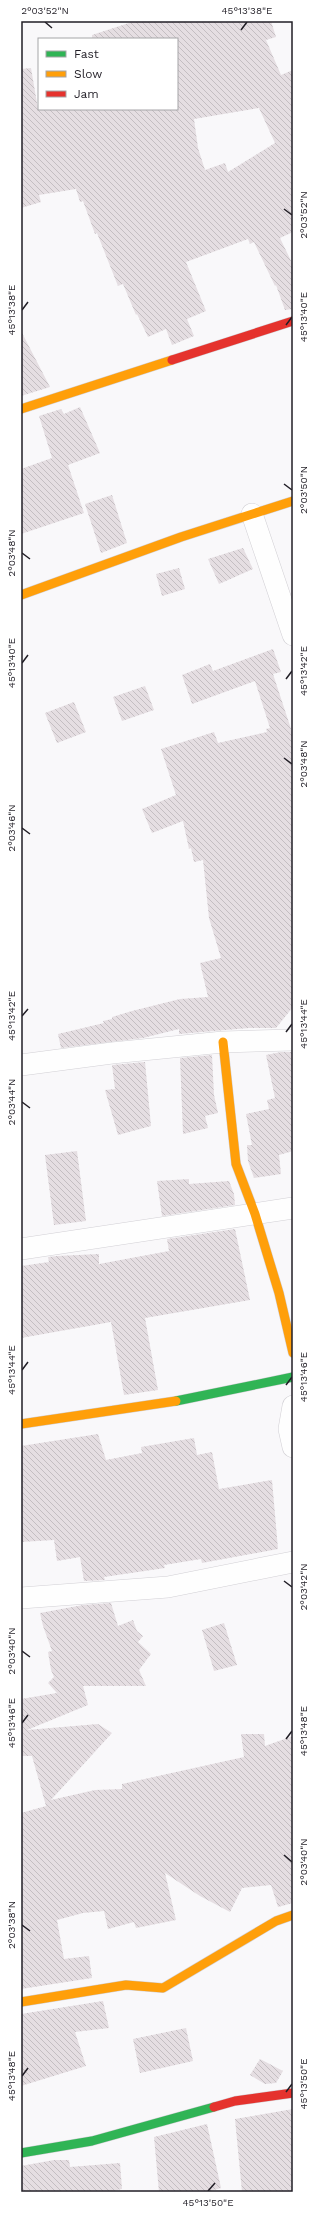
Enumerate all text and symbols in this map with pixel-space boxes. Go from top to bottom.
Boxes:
text: 2°03'52"N [21,5,69,16]
text: 45°13'38"E [222,5,273,16]
legend [38,38,178,110]
text: Fast [74,47,99,61]
text: Slow [74,67,102,81]
text: Jam [74,87,99,101]
text: 2°03'52"N [298,191,309,239]
text: 45°13'38"E [6,285,17,336]
text: 45°13'40"E [298,292,309,342]
text: 2°03'50"N [298,466,309,514]
text: 2°03'48"N [6,529,17,577]
text: 45°13'40"E [6,638,17,688]
text: 45°13'42"E [298,646,309,696]
text: 2°03'48"N [298,740,309,788]
text: 2°03'46"N [6,804,17,852]
text: 45°13'42"E [6,991,17,1041]
text: 45°13'44"E [298,999,309,1049]
text: 2°03'44"N [6,1079,17,1125]
text: 45°13'44"E [6,1345,17,1395]
text: 45°13'46"E [298,1352,309,1402]
text: 2°03'42"N [298,1563,309,1611]
text: 2°03'40"N [6,1627,17,1675]
text: 45°13'46"E [6,1698,17,1748]
text: 45°13'48"E [298,1706,309,1756]
text: 2°03'40"N [298,1838,309,1886]
text: 2°03'38"N [6,1901,17,1949]
text: 45°13'48"E [6,2051,17,2101]
text: 45°13'50"E [298,2058,309,2110]
text: 45°13'50"E [182,2197,234,2208]

